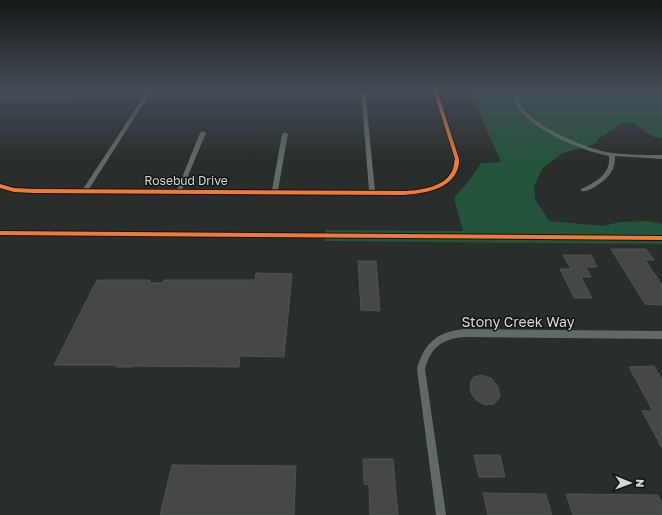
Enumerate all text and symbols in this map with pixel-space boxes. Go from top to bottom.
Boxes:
street label: Rosebud Drive [144,173,228,188]
street label: Stony Creek Way [461,313,575,330]
north arrow [610,463,650,503]
text: N [634,479,647,487]

